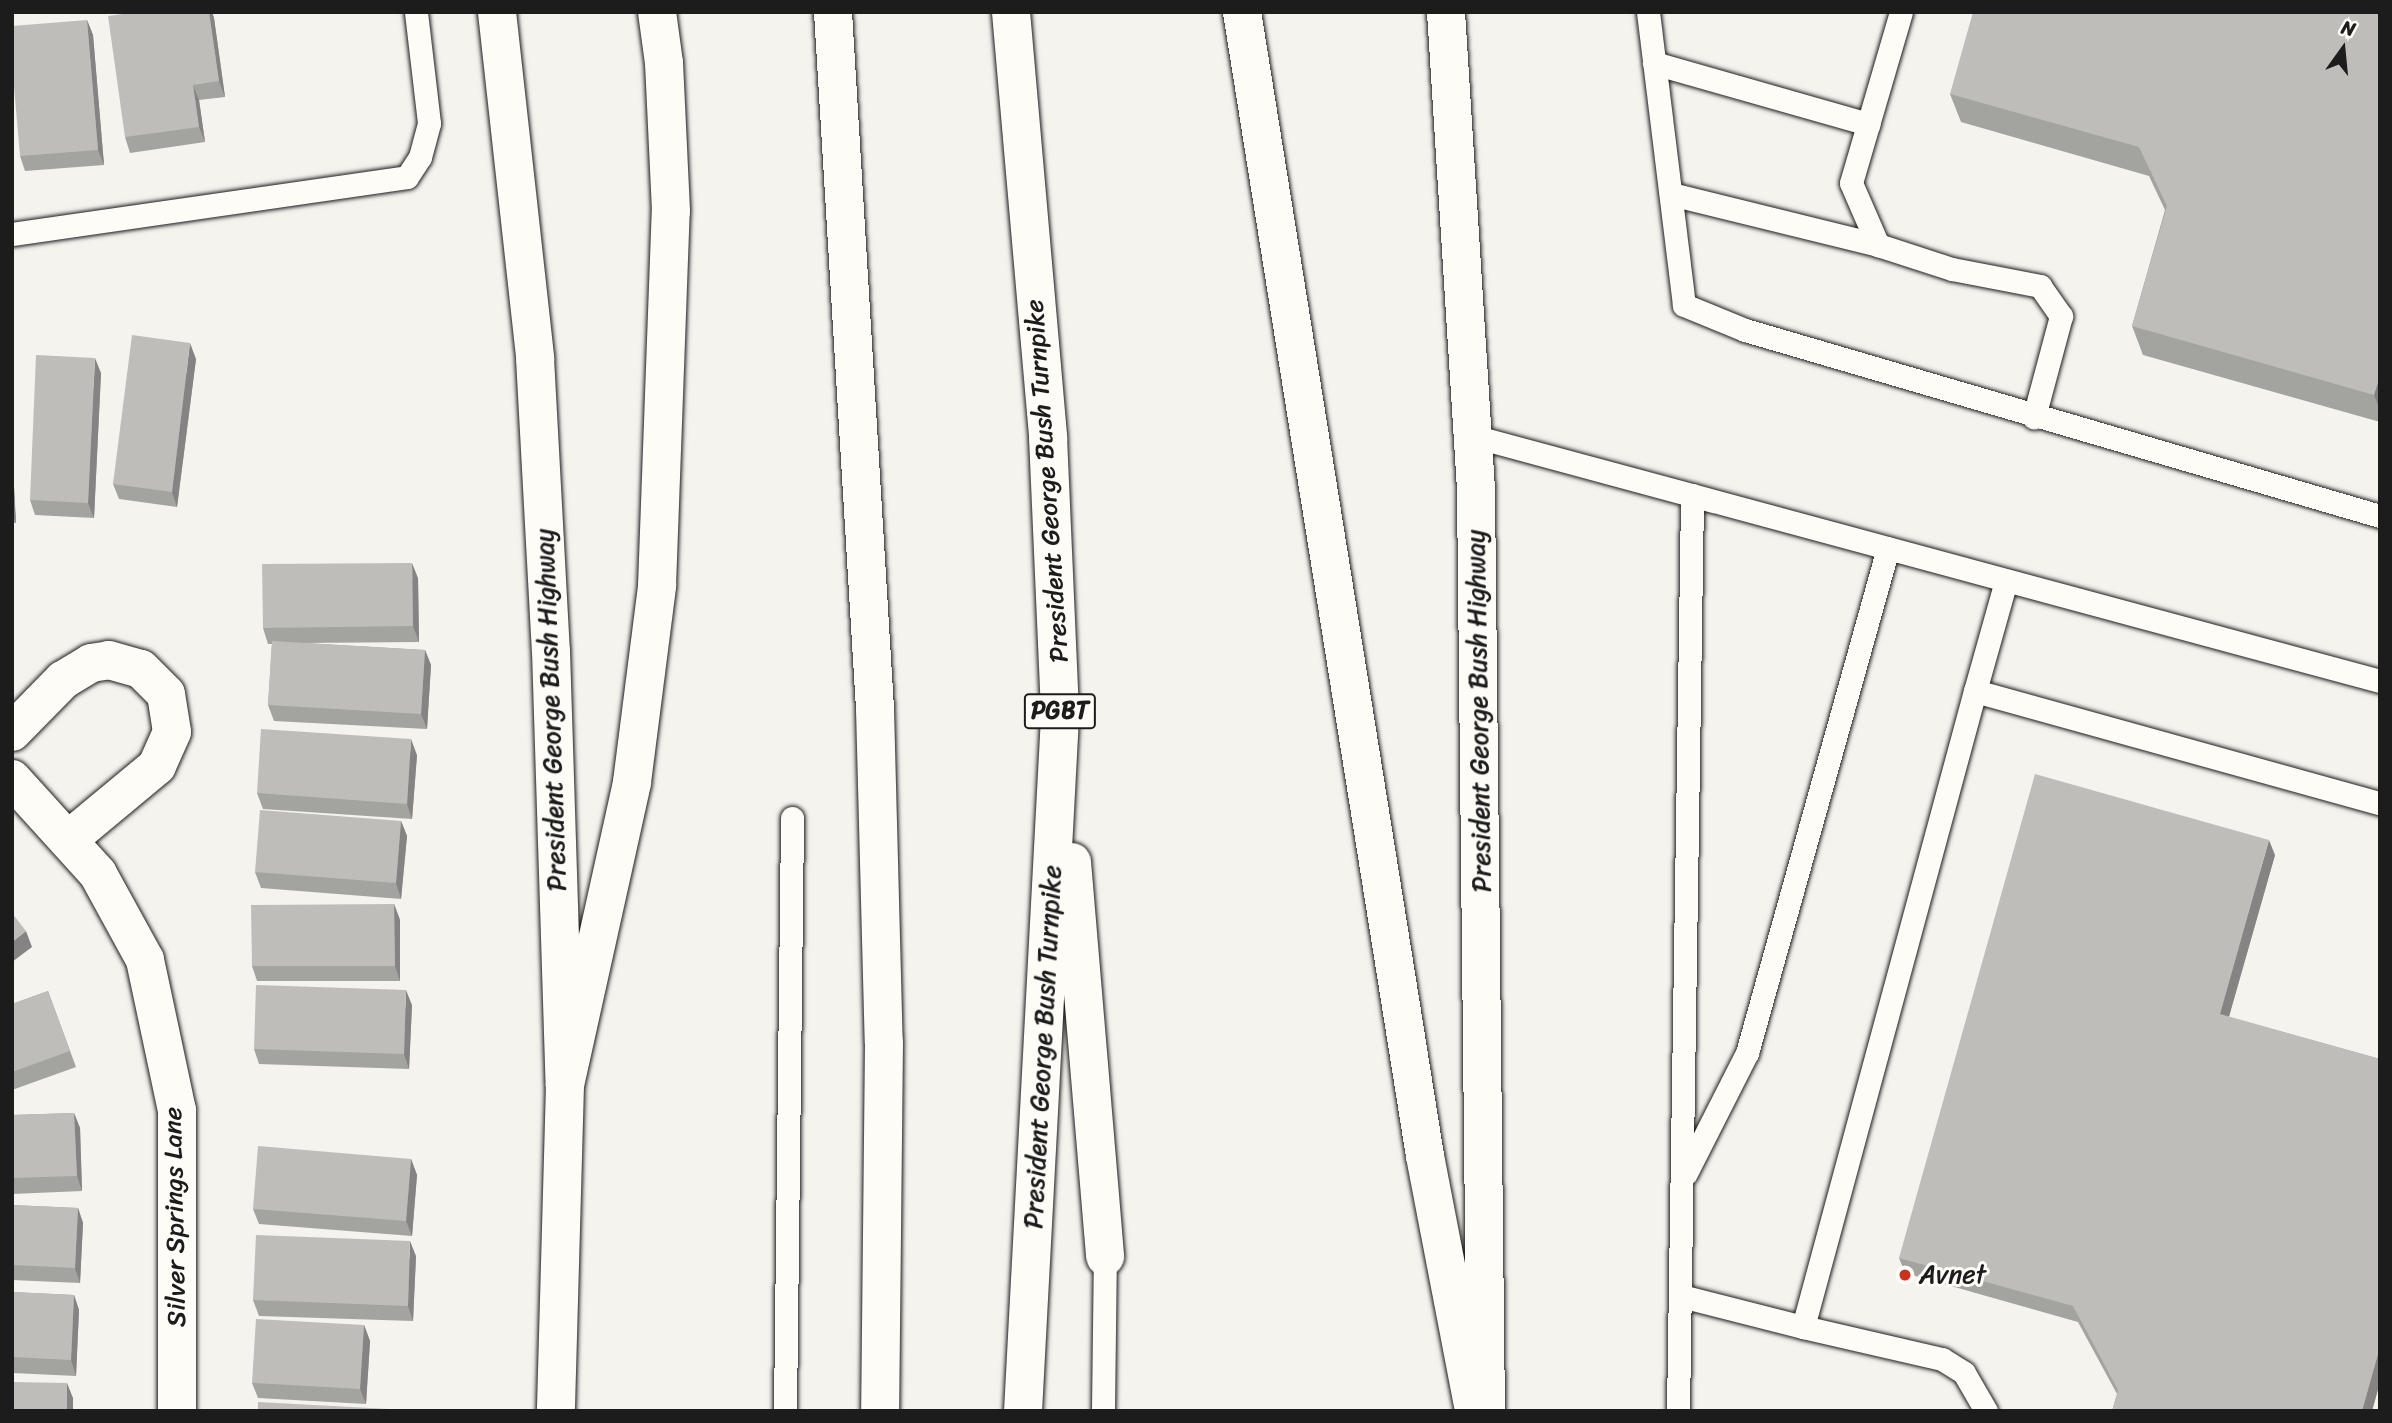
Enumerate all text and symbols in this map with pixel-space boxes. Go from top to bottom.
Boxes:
text: N [2338,11,2359,46]
north arrow [2308,14,2378,84]
street label: President George Bush Turnpike [1019,298,1075,664]
street label: President George Bush Highway [529,528,573,892]
street label: President George Bush Highway [1460,529,1498,893]
road number: PGBT [1023,690,1097,732]
street label: President George Bush Turnpike [1018,865,1068,1229]
street label: Silver Springs Lane [157,1107,193,1327]
place label: Avnet [1919,1259,1986,1291]
marker: Avnet [1897,1267,1913,1283]

